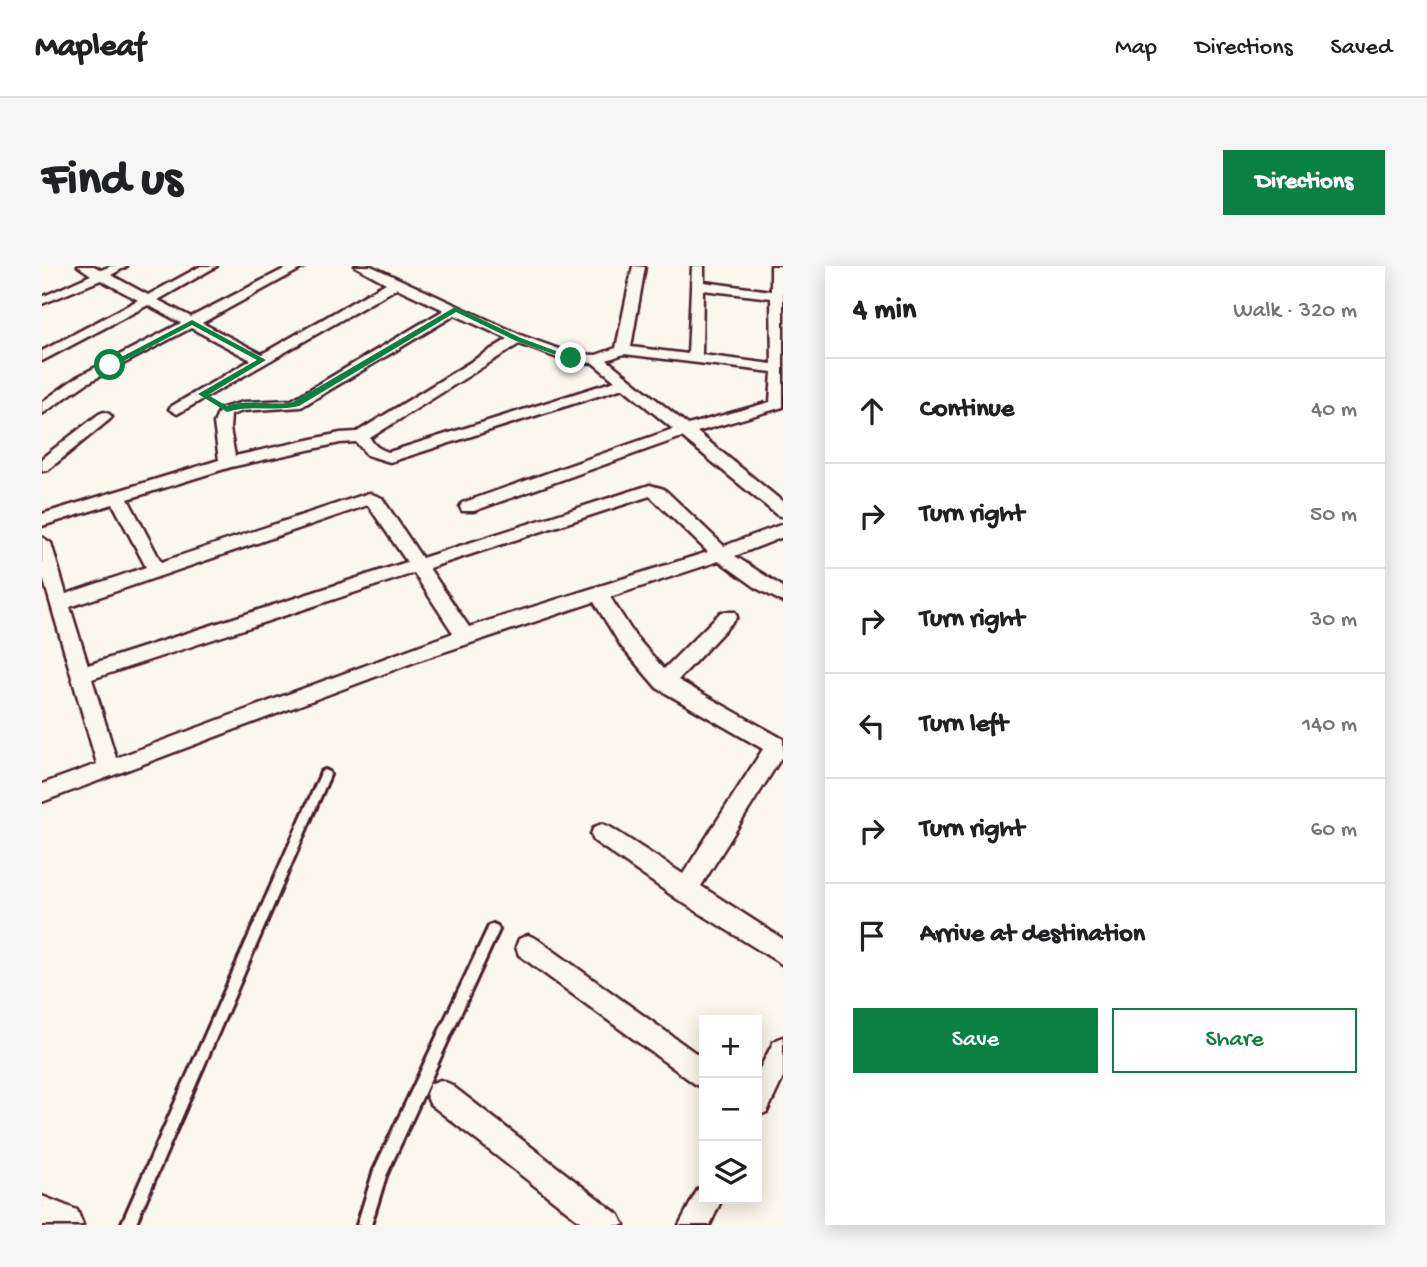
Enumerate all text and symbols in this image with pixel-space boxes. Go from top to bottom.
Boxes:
text: Mapleaf [35,29,145,67]
text: Map [1115,34,1157,63]
text: Directions [1195,34,1293,63]
text: Saved [1331,34,1392,63]
button: Directions [1223,150,1385,215]
text: Find us [42,153,182,211]
text: 4 min [853,294,916,329]
text: Walk · 320 m [1233,298,1357,325]
route end [555,342,586,373]
route start [94,349,125,380]
icon: ahead [853,392,891,430]
text: Continue [920,395,1014,426]
text: 40 m [1311,397,1357,424]
icon: right [853,497,891,535]
text: Turn right [920,500,1024,531]
text: 50 m [1310,502,1357,529]
icon: right [853,602,891,640]
text: Turn right [920,605,1024,636]
text: 30 m [1310,607,1357,634]
icon: left [853,707,891,745]
text: Turn left [920,710,1008,741]
text: 140 m [1302,712,1357,739]
icon: right [853,812,891,850]
text: Turn right [920,815,1024,846]
text: 60 m [1311,817,1357,844]
icon: arrive [853,917,891,955]
text: Arrive at destination [920,920,1145,951]
button: Save [853,1008,1098,1073]
button: Share [1112,1008,1357,1073]
map controls [699,1015,762,1204]
button: + [699,1015,762,1078]
button: − [699,1078,762,1141]
button: layers [699,1141,762,1204]

